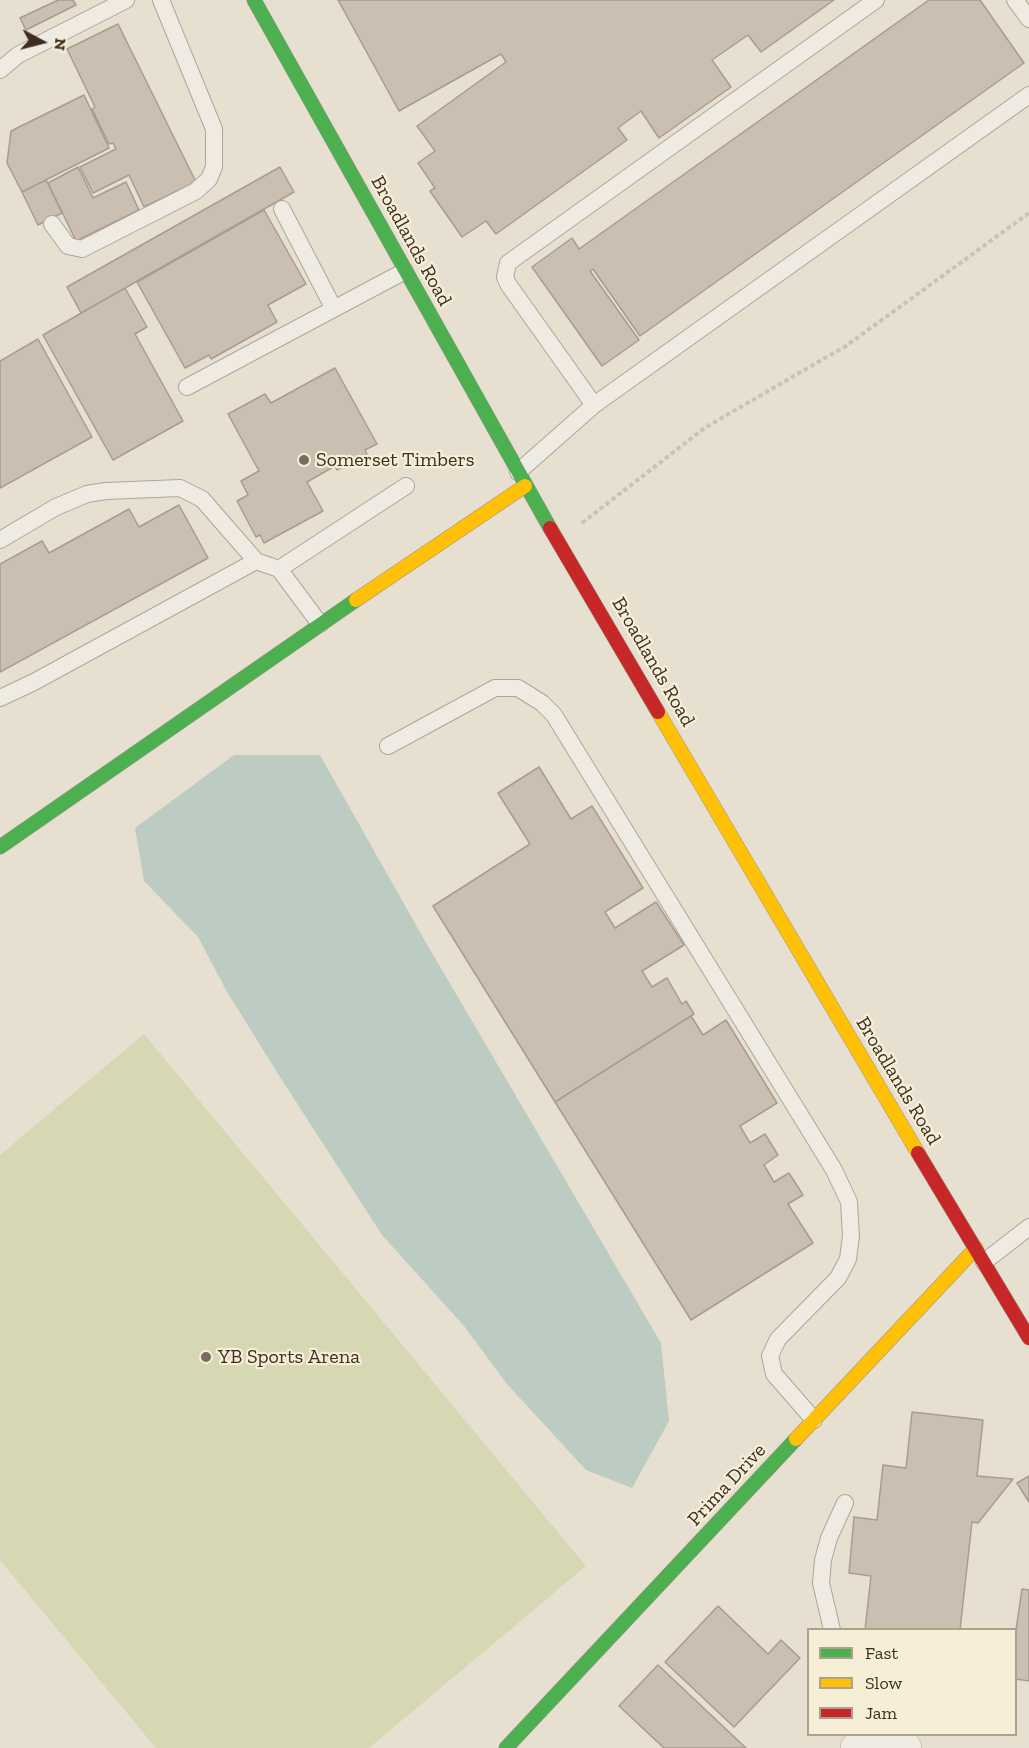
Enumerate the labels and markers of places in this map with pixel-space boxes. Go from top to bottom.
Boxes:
place label: Somerset Timbers [316,448,475,472]
marker: Somerset Timbers [297,453,311,467]
place label: YB Sports Arena [218,1345,360,1369]
marker: YB Sports Arena [199,1350,213,1364]

